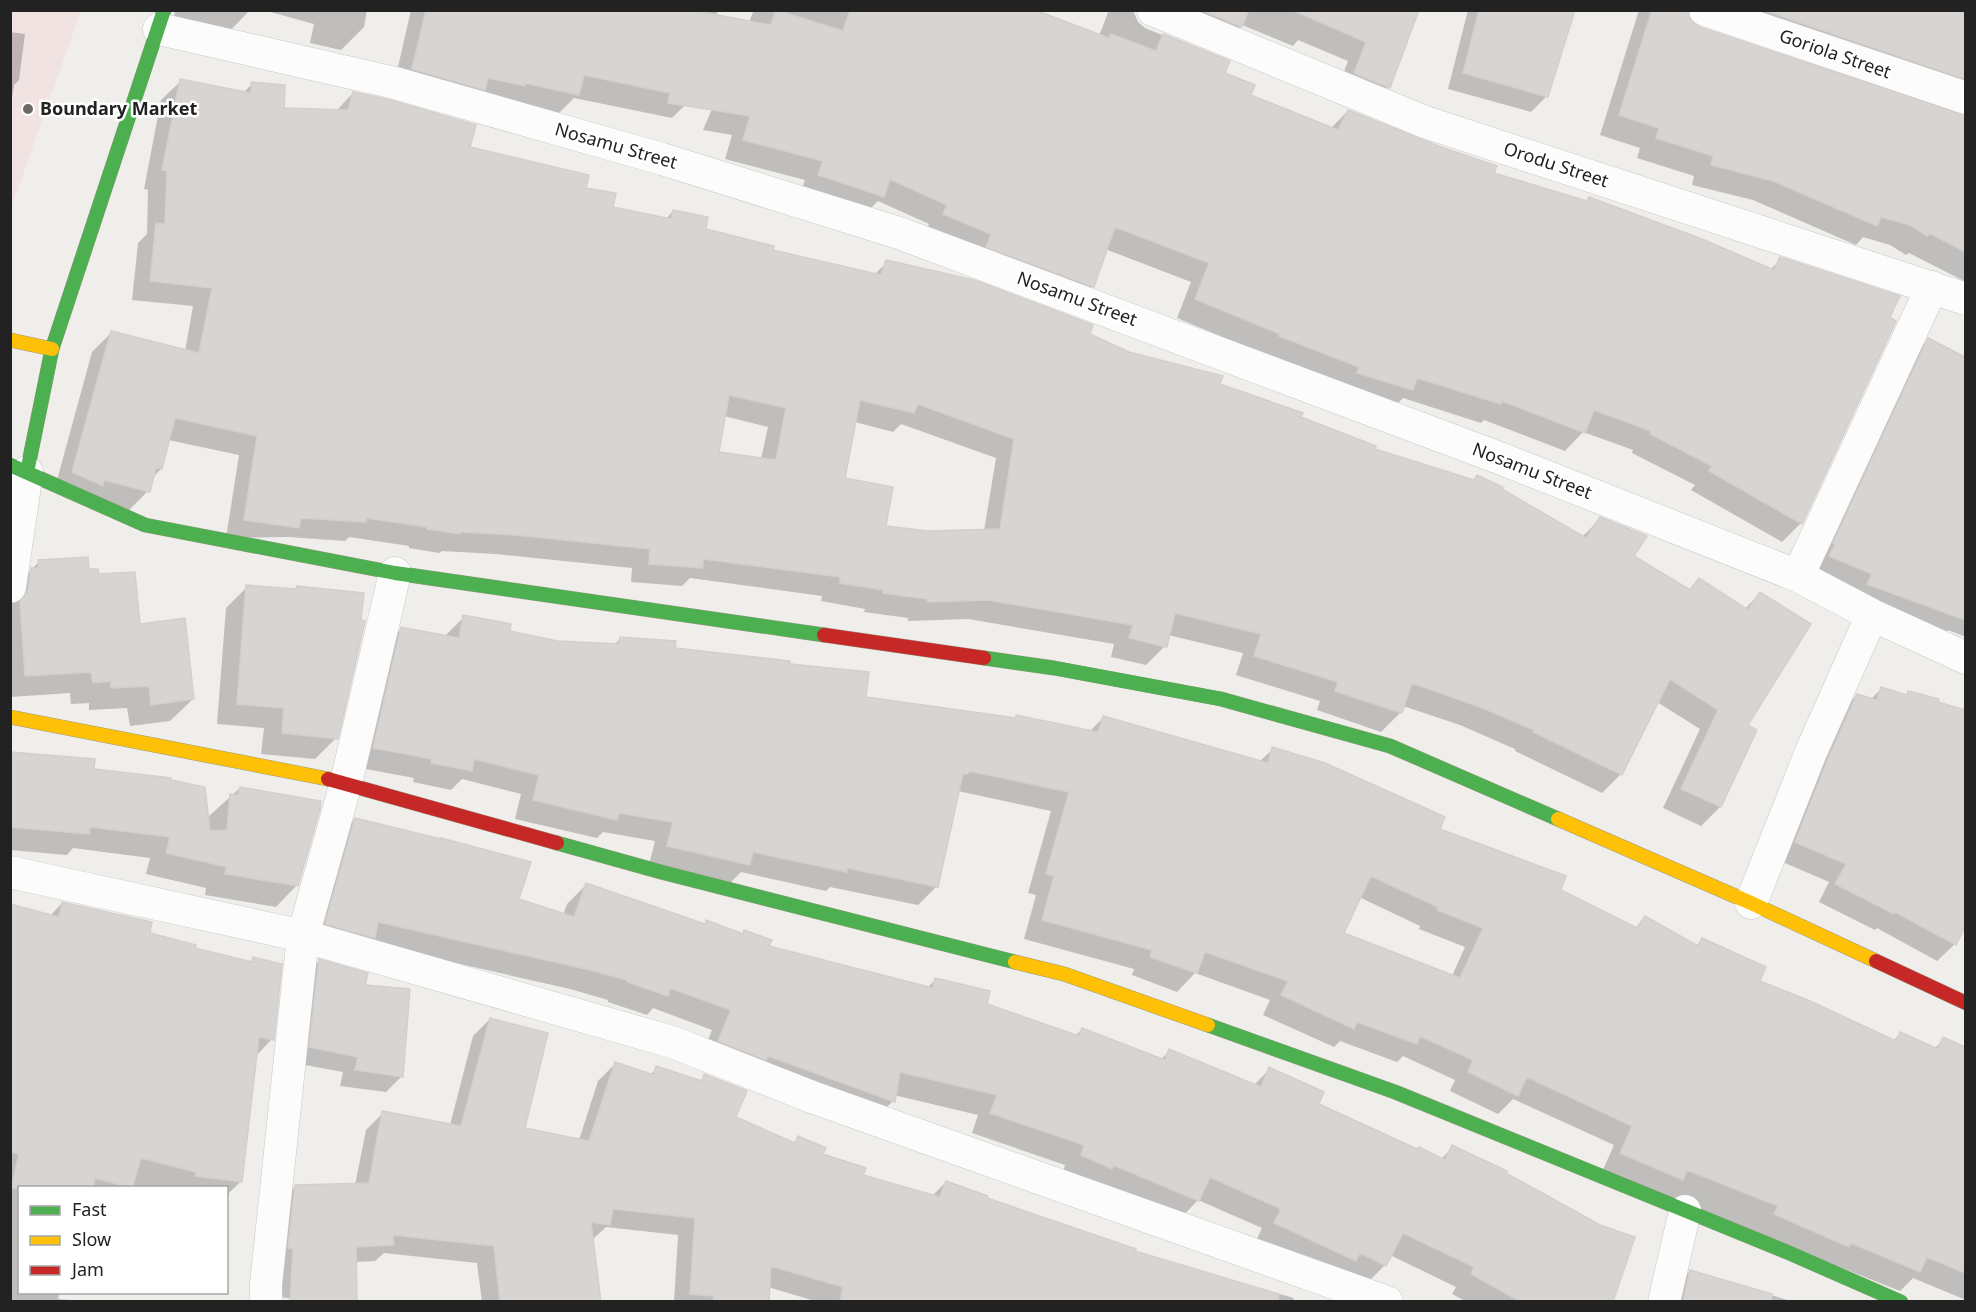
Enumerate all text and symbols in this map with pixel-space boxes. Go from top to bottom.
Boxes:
street label: Goriola Street [1776,23,1895,84]
place label: Boundary Market [40,96,197,120]
marker: Boundary Market [21,102,35,116]
street label: Nosamu Street [552,116,681,174]
street label: Orodu Street [1501,136,1612,192]
street label: Nosamu Street [1014,265,1141,331]
street label: Nosamu Street [1469,436,1596,504]
legend [18,1186,228,1294]
text: Fast [72,1197,107,1221]
text: Slow [72,1227,111,1251]
text: Jam [70,1257,104,1281]

